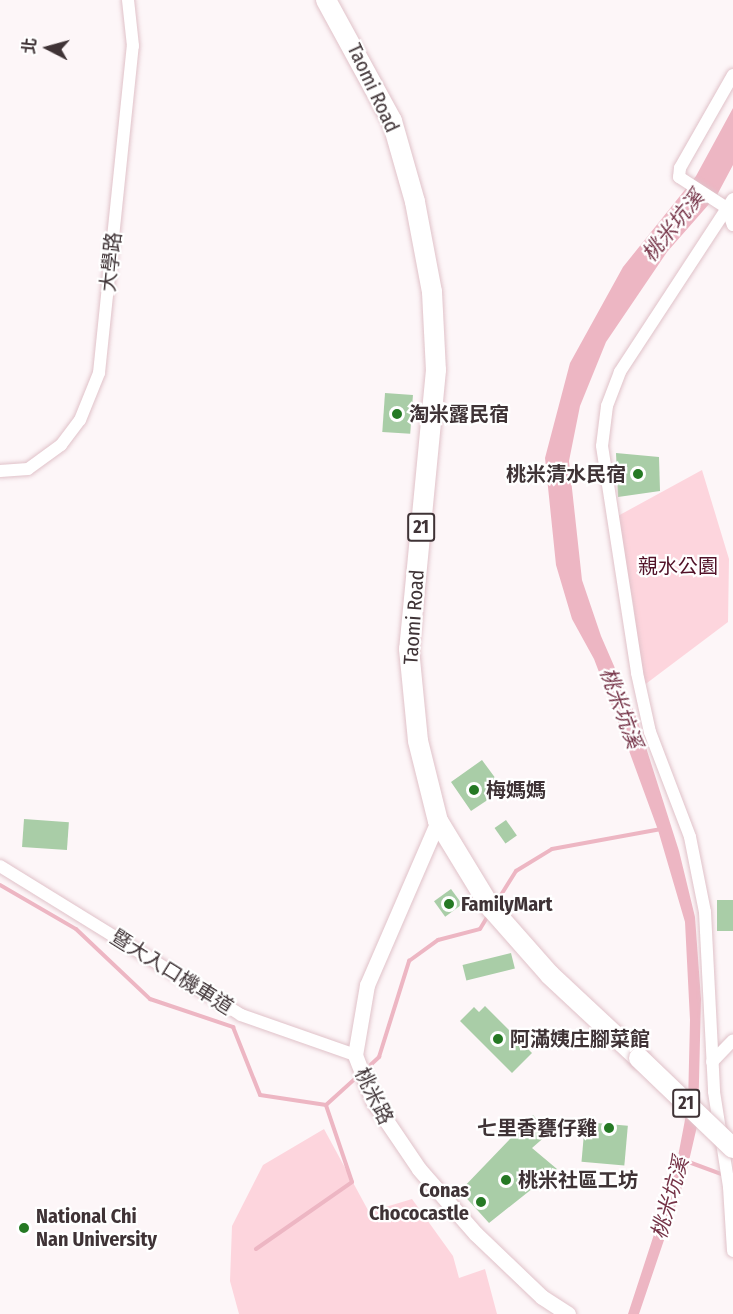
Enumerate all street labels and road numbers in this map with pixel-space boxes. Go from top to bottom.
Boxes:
street label: Taomi Road [342,40,404,136]
street label: 大學路 [96,231,126,293]
road number: 21 [406,512,436,542]
street label: Taomi Road [399,569,429,665]
street label: 暨大入口機車道 [106,925,238,1019]
street label: 桃米路 [350,1064,398,1128]
road number: 21 [671,1088,701,1118]

